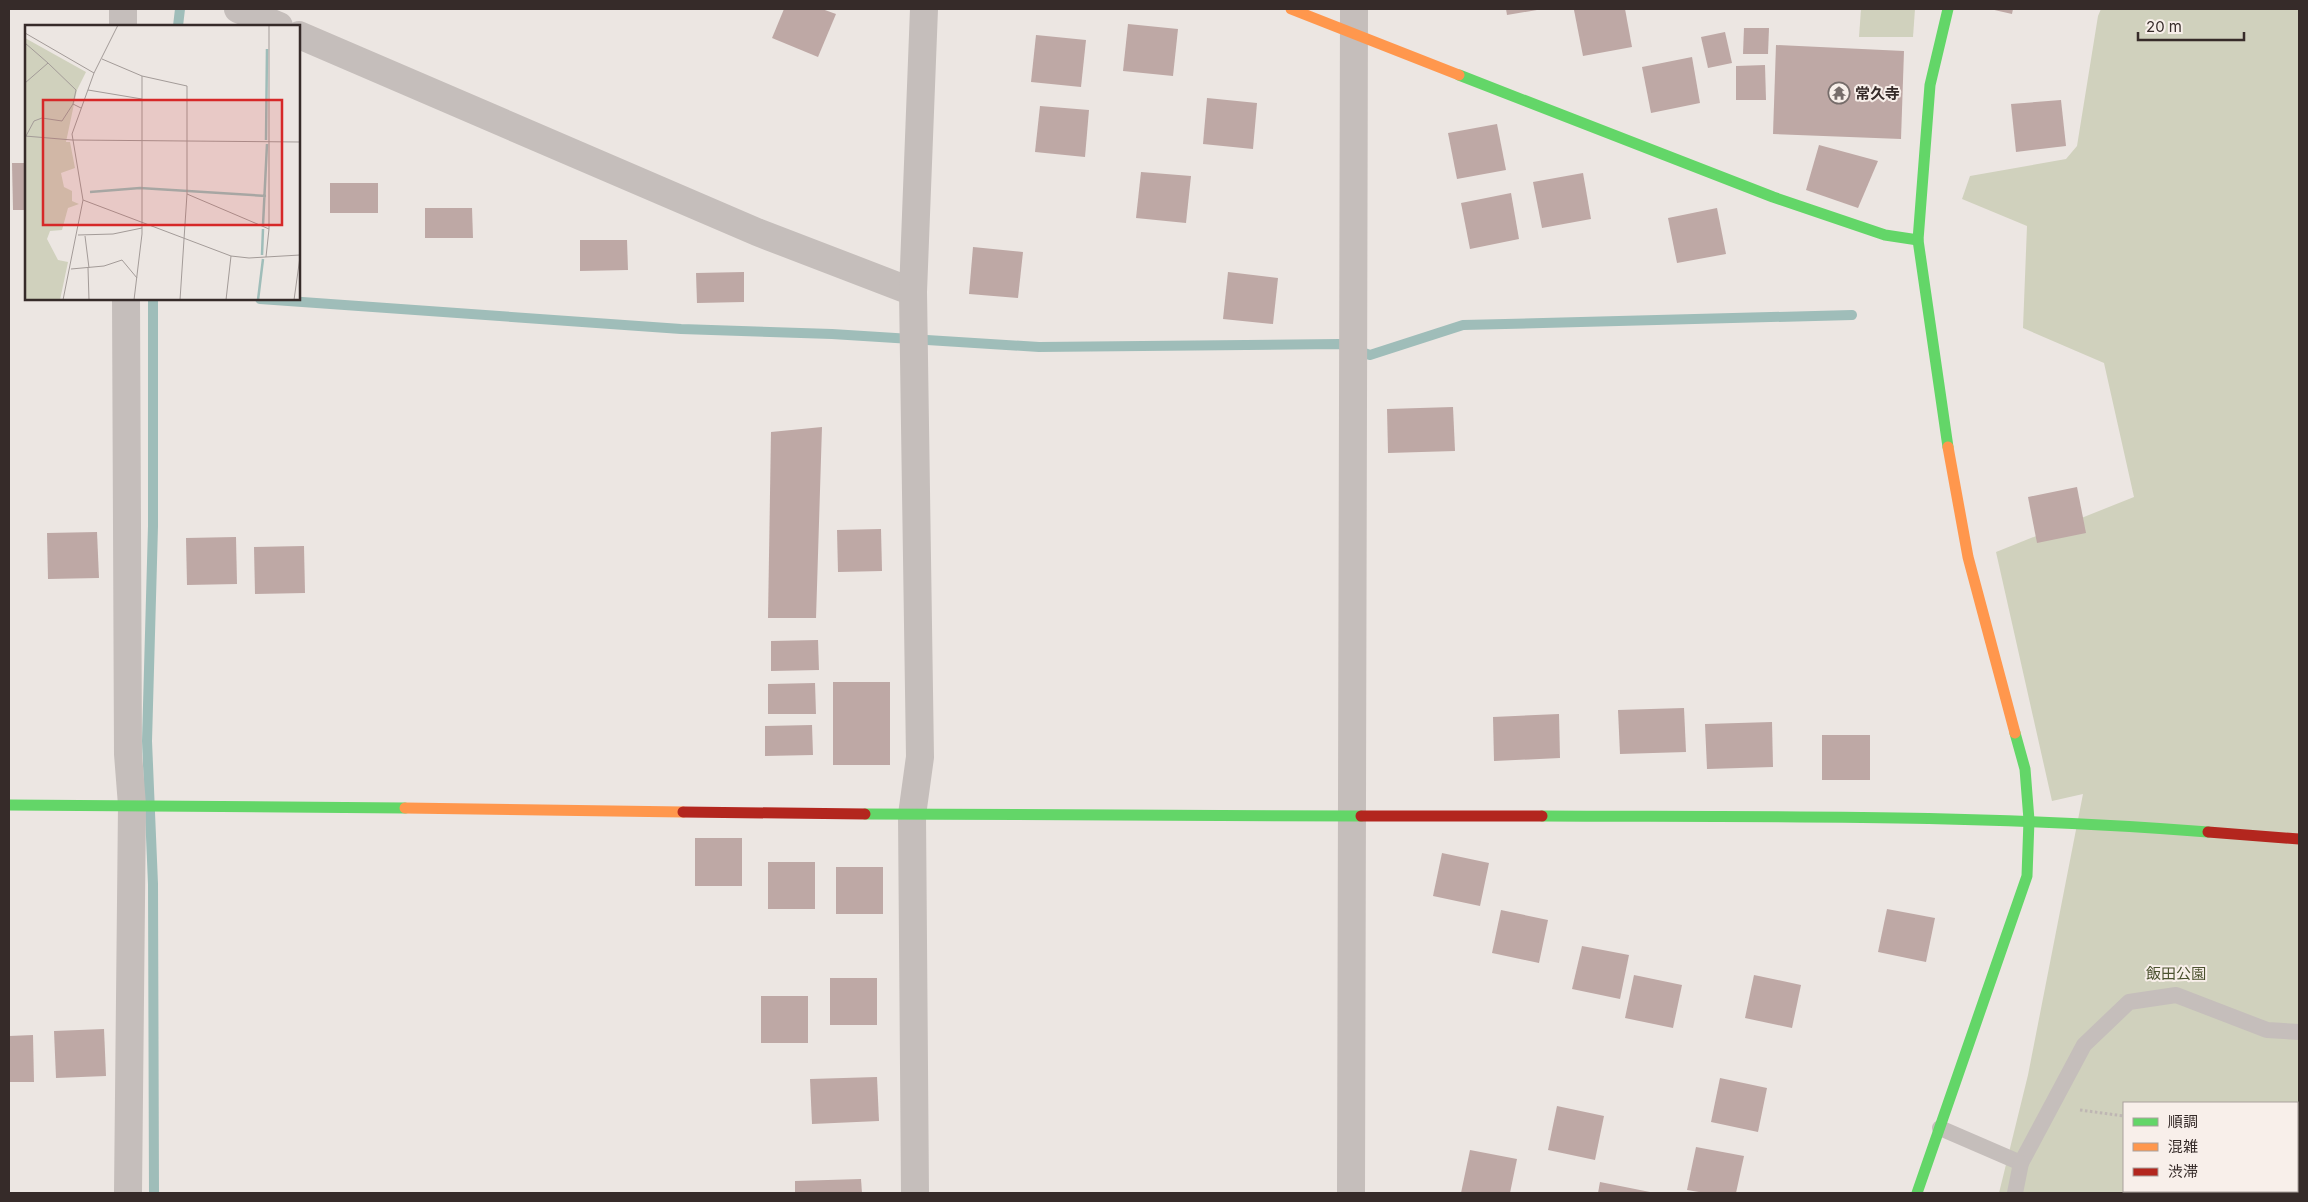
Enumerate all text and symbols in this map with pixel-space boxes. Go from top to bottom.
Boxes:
scale bar [2138,10,2244,42]
text: 20 m [2146,17,2182,36]
inset map [25,25,300,300]
temple icon: 常久寺 [1827,81,1851,105]
place label: 常久寺 [1855,84,1900,103]
park label: 飯田公園 [2146,964,2206,983]
legend [2123,1102,2298,1192]
text: 順調 [2168,1112,2198,1131]
text: 混雑 [2168,1137,2198,1156]
text: 渋滞 [2168,1162,2198,1181]

